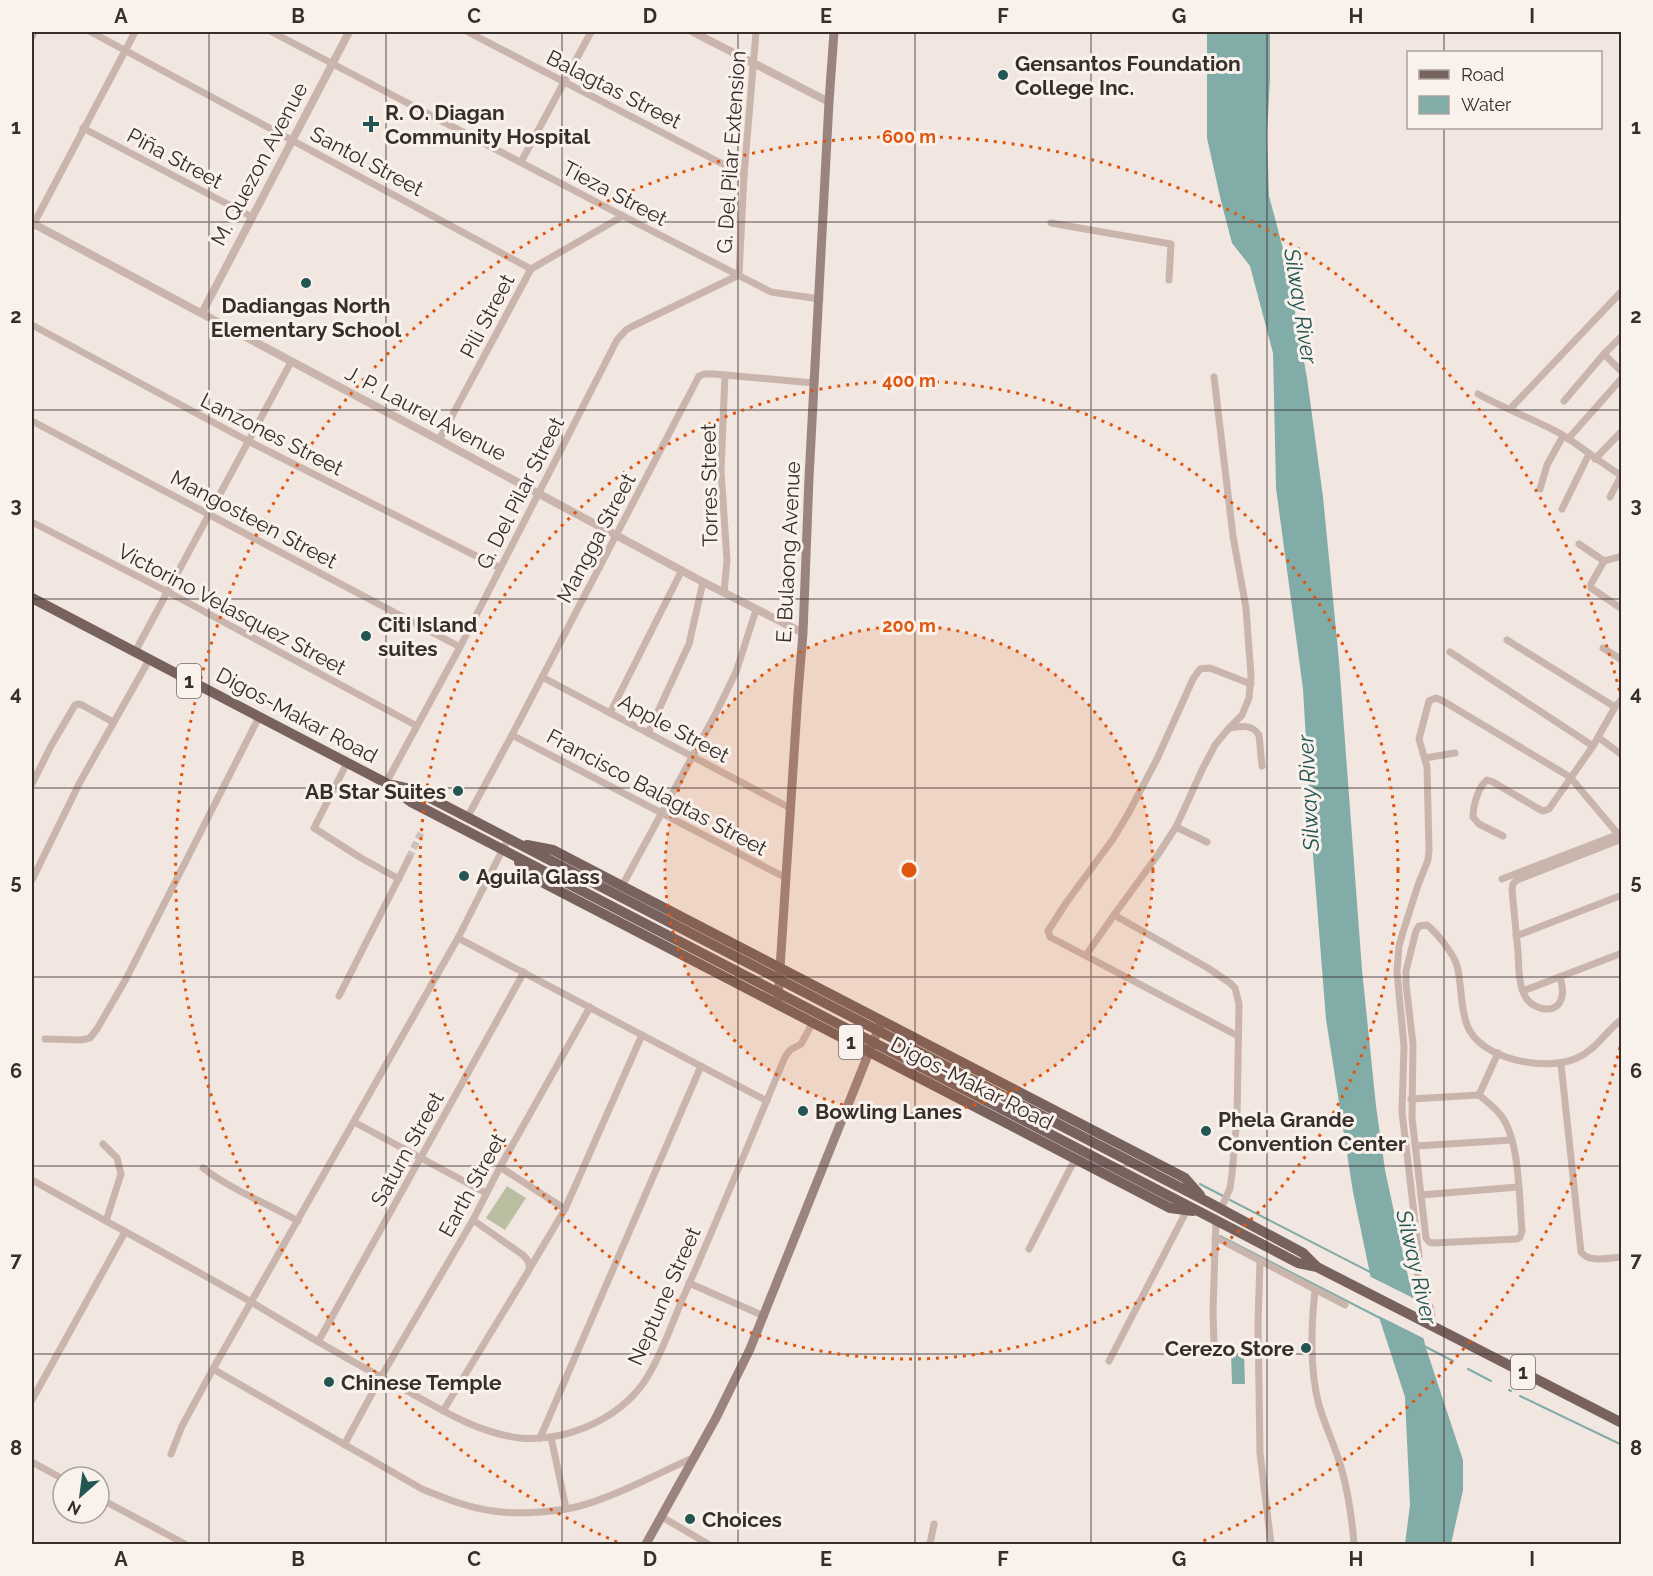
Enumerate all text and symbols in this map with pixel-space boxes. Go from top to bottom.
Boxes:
text: A [114,4,128,28]
text: B [291,4,305,28]
text: C [467,4,481,28]
text: D [643,4,657,28]
text: E [820,4,832,28]
text: F [997,4,1009,28]
text: G [1172,4,1186,28]
text: H [1349,4,1363,28]
text: I [1529,4,1535,28]
street label: Balagtas Street [542,44,686,134]
street label: G. Del Pilar Extension [711,50,751,254]
place label: Gensantos Foundation College Inc. [1015,51,1241,100]
legend [1407,51,1602,129]
text: Road [1461,64,1504,85]
marker: Gensantos Foundation College Inc. [996,68,1010,82]
street label: M. Quezon Avenue [205,78,313,250]
text: Water [1461,94,1512,115]
place label: R. O. Diagan Community Hospital [385,100,591,149]
text: 1 [11,115,21,139]
marker: R. O. Diagan Community Hospital [362,115,380,133]
text: 1 [1631,115,1641,139]
street label: Santol Street [306,121,428,201]
street label: Piña Street [123,122,227,194]
text: 600 m [882,126,936,147]
street label: Tieza Street [558,155,672,231]
water label: Silway River [1279,245,1323,367]
street label: Pili Street [454,270,520,362]
marker: Dadiangas North Elementary School [299,276,313,290]
place label: Dadiangas North Elementary School [211,293,402,342]
text: 2 [10,304,22,328]
text: 2 [1630,304,1642,328]
street label: J. P. Laurel Avenue [341,360,511,466]
text: 400 m [882,370,936,391]
street label: Lanzones Street [196,387,348,481]
street label: G. Del Pilar Street [471,413,569,573]
street label: Torres Street [695,423,723,547]
street label: E. Bulaong Avenue [771,461,805,643]
street label: Mangosteen Street [166,465,342,573]
street label: Mangga Street [551,469,641,607]
text: 3 [10,493,22,517]
text: 3 [1630,493,1642,517]
street label: Victorino Velasquez Street [114,538,350,680]
place label: Citi Island suites [378,612,477,661]
text: 200 m [882,615,936,636]
marker: Citi Island suites [359,629,373,643]
street label: Digos-Makar Road [212,662,382,768]
road number: 1 [177,664,201,698]
text: 4 [10,681,22,705]
text: 4 [1630,681,1642,705]
street label: Apple Street [614,688,734,768]
street label: Francisco Balagtas Street [543,723,771,861]
water label: Silway River [1292,733,1324,853]
place label: AB Star Suites [305,779,446,804]
marker: AB Star Suites [451,784,465,798]
centre of rings [899,860,919,880]
place label: Aguila Glass [476,864,600,889]
marker: Aguila Glass [457,869,471,883]
text: 5 [10,870,22,894]
text: 5 [1630,870,1642,894]
road number: 1 [839,1025,863,1059]
street label: Digos-Makar Road [887,1031,1057,1135]
text: 6 [10,1059,22,1083]
text: 6 [1630,1059,1642,1083]
street label: Saturn Street [365,1087,449,1211]
place label: Bowling Lanes [815,1099,962,1124]
marker: Bowling Lanes [796,1104,810,1118]
place label: Phela Grande Convention Center [1218,1107,1406,1156]
marker: Phela Grande Convention Center [1199,1124,1213,1138]
street label: Earth Street [433,1129,511,1241]
water label: Silway River [1391,1206,1443,1328]
street label: Neptune Street [622,1223,706,1369]
text: 7 [10,1248,22,1272]
text: 7 [1630,1248,1642,1272]
place label: Cerezo Store [1165,1336,1294,1361]
marker: Cerezo Store [1299,1341,1313,1355]
road number: 1 [1511,1355,1535,1389]
place label: Chinese Temple [341,1370,502,1395]
marker: Chinese Temple [322,1375,336,1389]
text: 8 [10,1436,22,1460]
text: 8 [1630,1436,1642,1460]
north arrow [51,1465,111,1525]
text: N [64,1497,84,1519]
place label: Choices [702,1507,782,1532]
marker: Choices [683,1512,697,1526]
text: A [114,1547,128,1571]
text: B [291,1547,305,1571]
text: C [467,1547,481,1571]
text: D [643,1547,657,1571]
text: E [820,1547,832,1571]
text: F [997,1547,1009,1571]
text: G [1172,1547,1186,1571]
text: H [1349,1547,1363,1571]
text: I [1529,1547,1535,1571]

